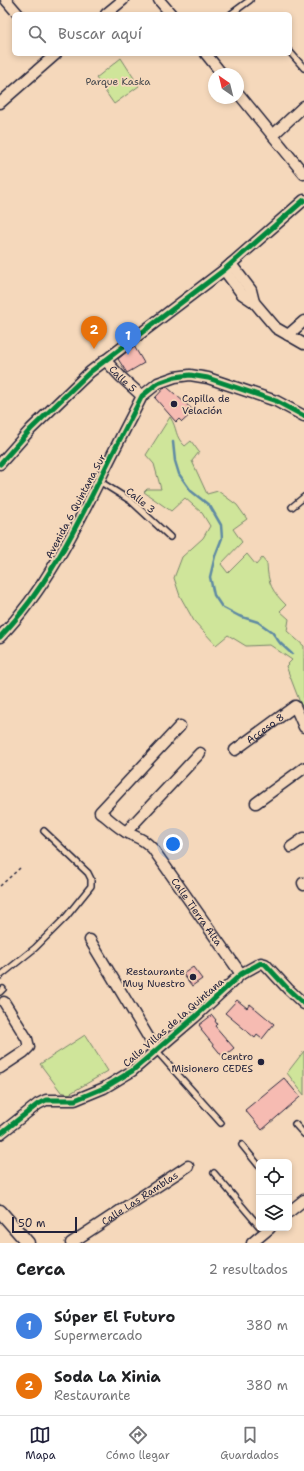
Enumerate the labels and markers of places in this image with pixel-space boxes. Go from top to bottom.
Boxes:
pin: 2 [81,316,107,349]
pin: 1 [115,322,141,355]
place label: Capilla de Velación [182,392,230,417]
marker: Capilla de Velación [169,399,179,409]
place label: Restaurante Muy Nuestro [123,965,185,990]
marker: Restaurante Muy Nuestro [188,972,198,982]
place label: Centro Misionero CEDES [172,1050,253,1075]
marker: Centro Misionero CEDES [256,1057,266,1067]

